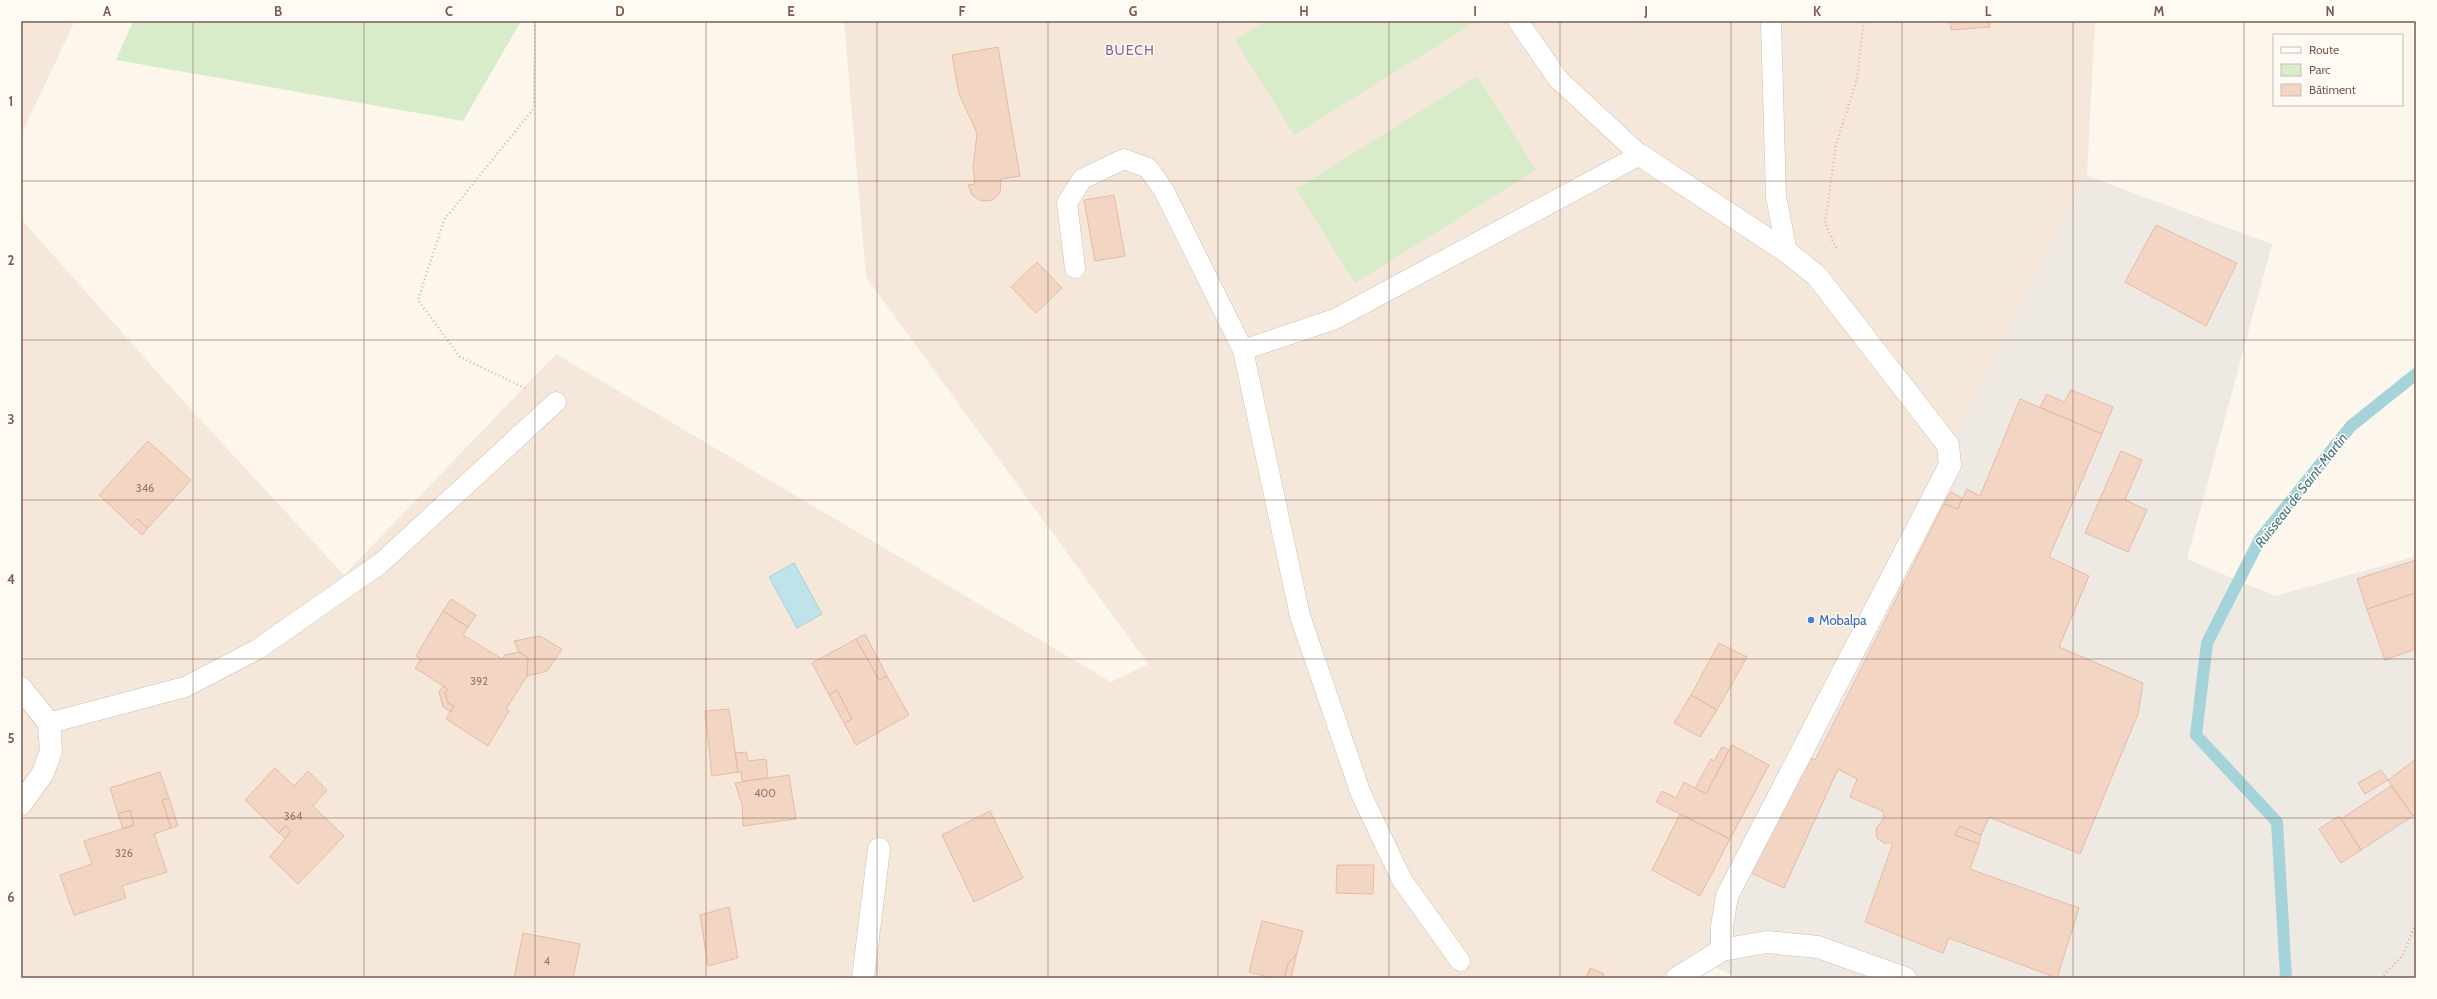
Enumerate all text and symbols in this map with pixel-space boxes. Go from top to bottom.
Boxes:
text: A [103,3,112,19]
text: B [274,3,282,19]
text: C [445,3,453,19]
text: D [615,3,625,19]
text: E [787,3,795,19]
text: F [959,3,966,19]
text: G [1129,3,1138,19]
text: H [1299,3,1309,19]
text: I [1473,3,1477,19]
text: J [1643,3,1648,19]
text: K [1813,3,1822,19]
text: L [1985,3,1992,19]
text: M [2154,3,2165,19]
text: N [2325,3,2335,19]
legend [2273,34,2403,106]
district label: BUECH [1105,41,1155,59]
text: Route [2309,42,2339,57]
text: Parc [2309,62,2331,77]
text: Bâtiment [2309,82,2356,97]
text: 1 [9,93,13,109]
text: 2 [8,252,15,268]
text: 3 [7,411,15,427]
water label: Ruisseau de Saint-Martin [2251,429,2351,551]
house number: 346 [136,481,154,495]
text: 4 [7,571,15,587]
place label: Mobalpa [1819,612,1867,628]
marker: Mobalpa [1806,615,1816,625]
house number: 392 [470,674,488,688]
text: 5 [8,730,15,746]
house number: 400 [754,786,776,800]
house number: 364 [284,809,303,823]
house number: 326 [115,846,133,860]
text: 6 [7,889,15,905]
house number: 4 [544,954,551,968]

